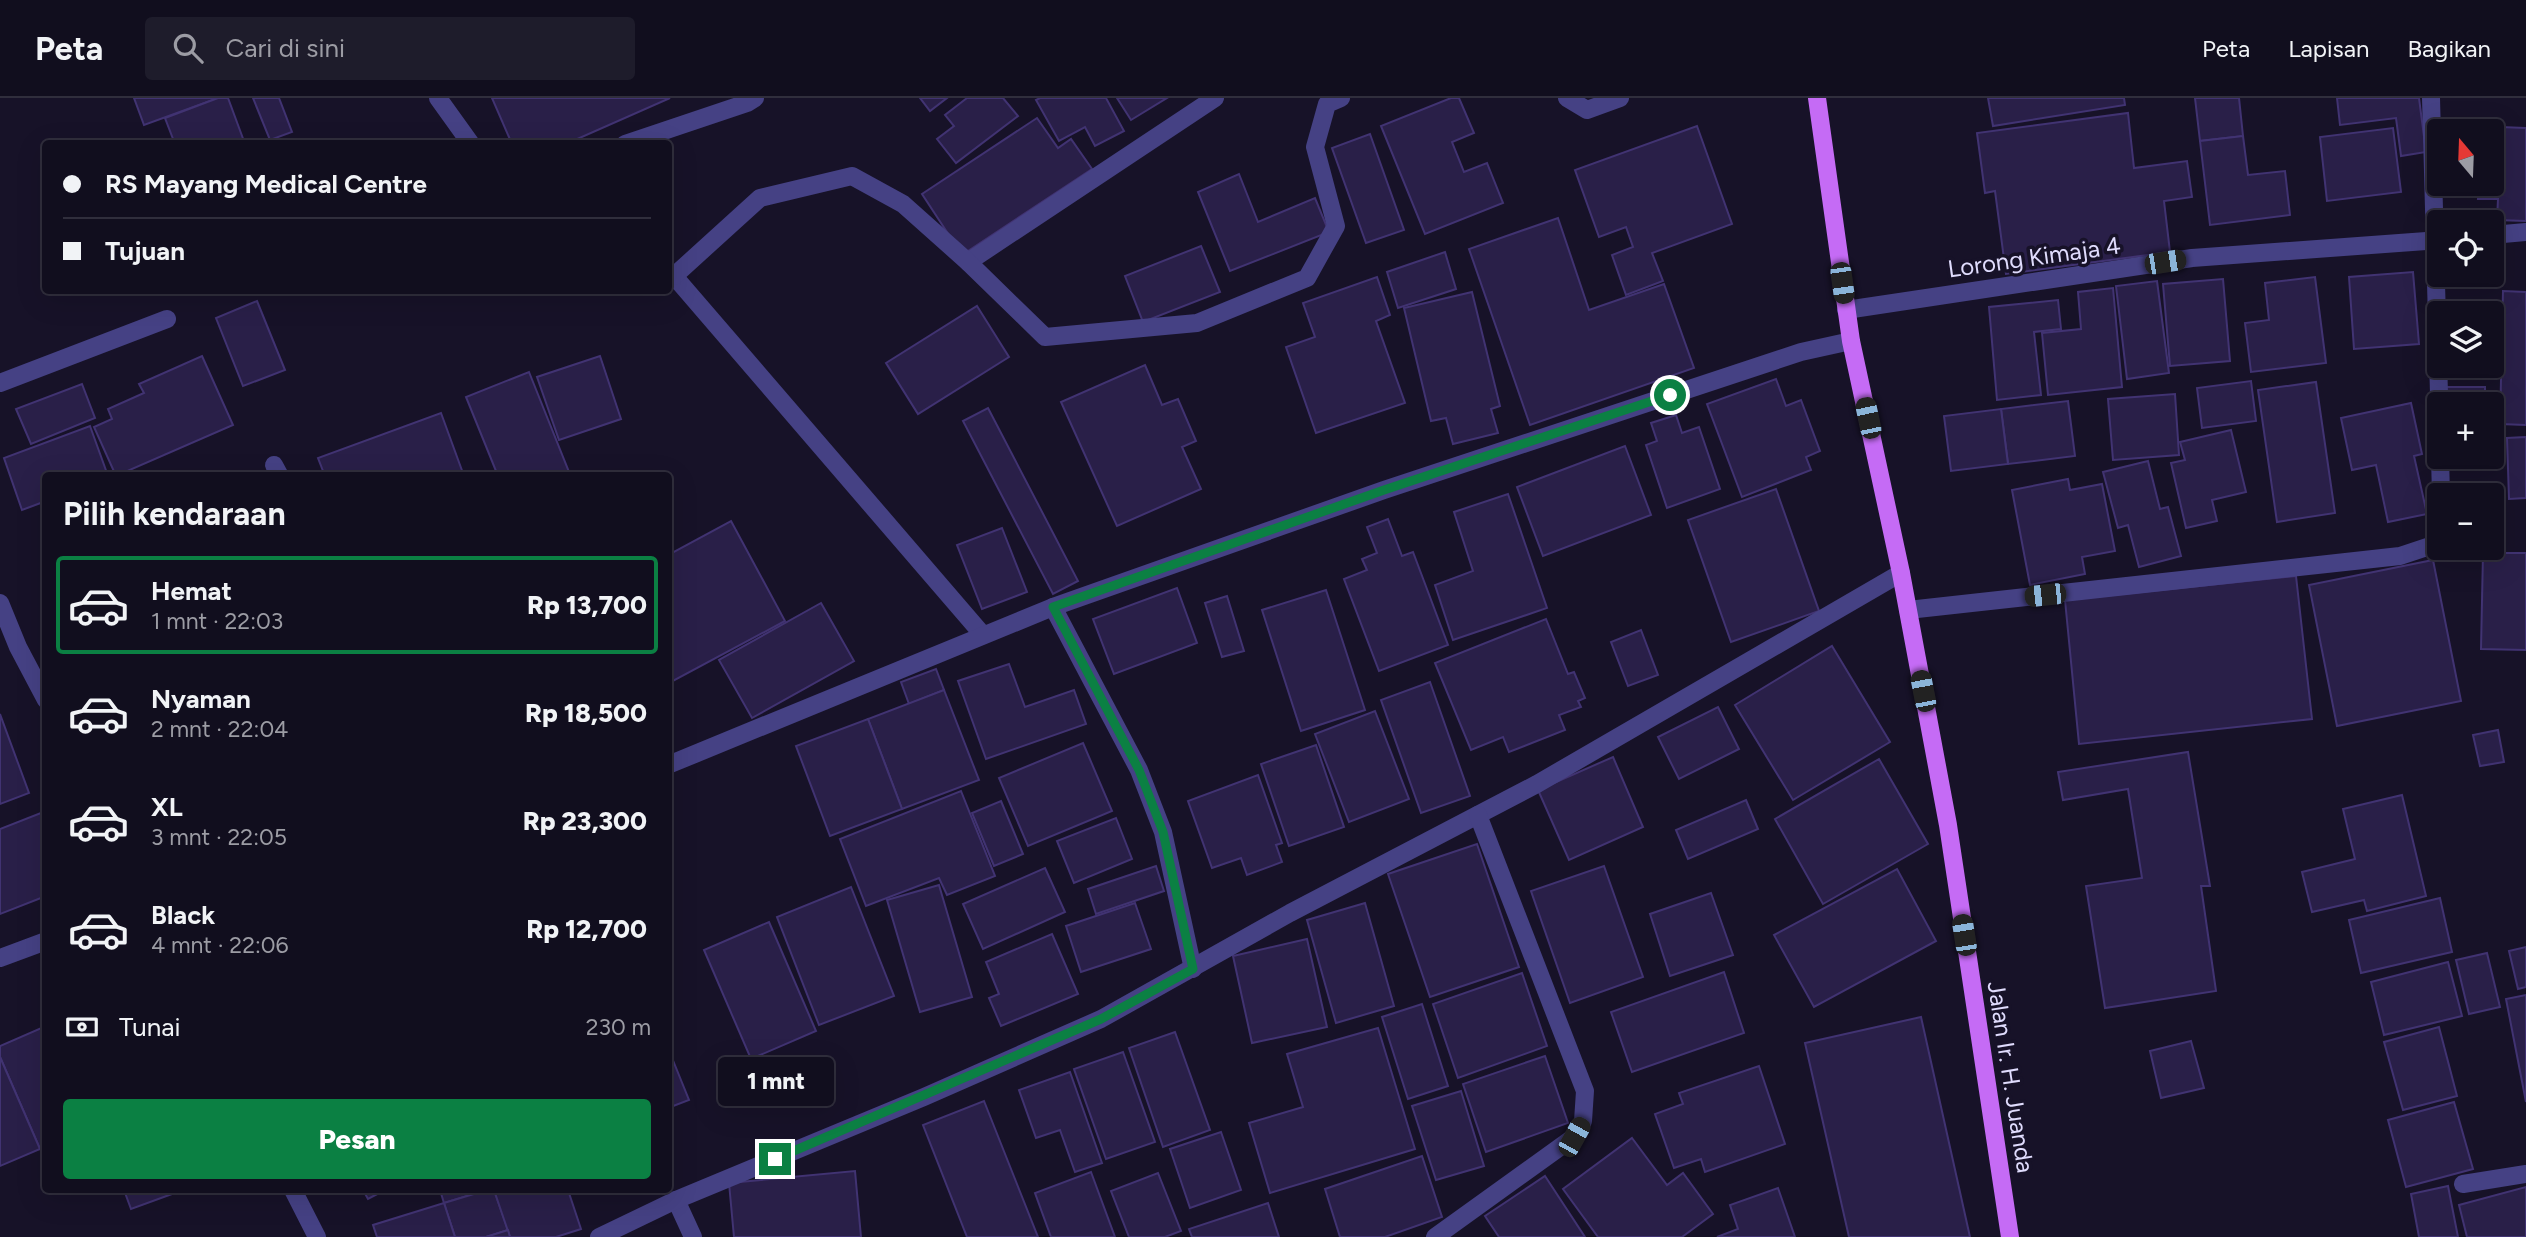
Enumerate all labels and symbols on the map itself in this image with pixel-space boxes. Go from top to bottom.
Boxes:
north arrow [2427,119,2504,196]
street label: Lorong Kimaja 4 [1946,231,2122,283]
car [2143,248,2188,276]
car [1829,261,1856,305]
route start [1654,379,1686,411]
car [1854,395,1883,441]
car [2024,582,2067,608]
car [1909,668,1938,714]
car [1951,913,1978,957]
street label: Jalan Ir. H. Juanda [1982,979,2040,1175]
callout: 1 mnt [717,1058,833,1107]
car [1555,1114,1594,1160]
route end [759,1143,791,1175]

